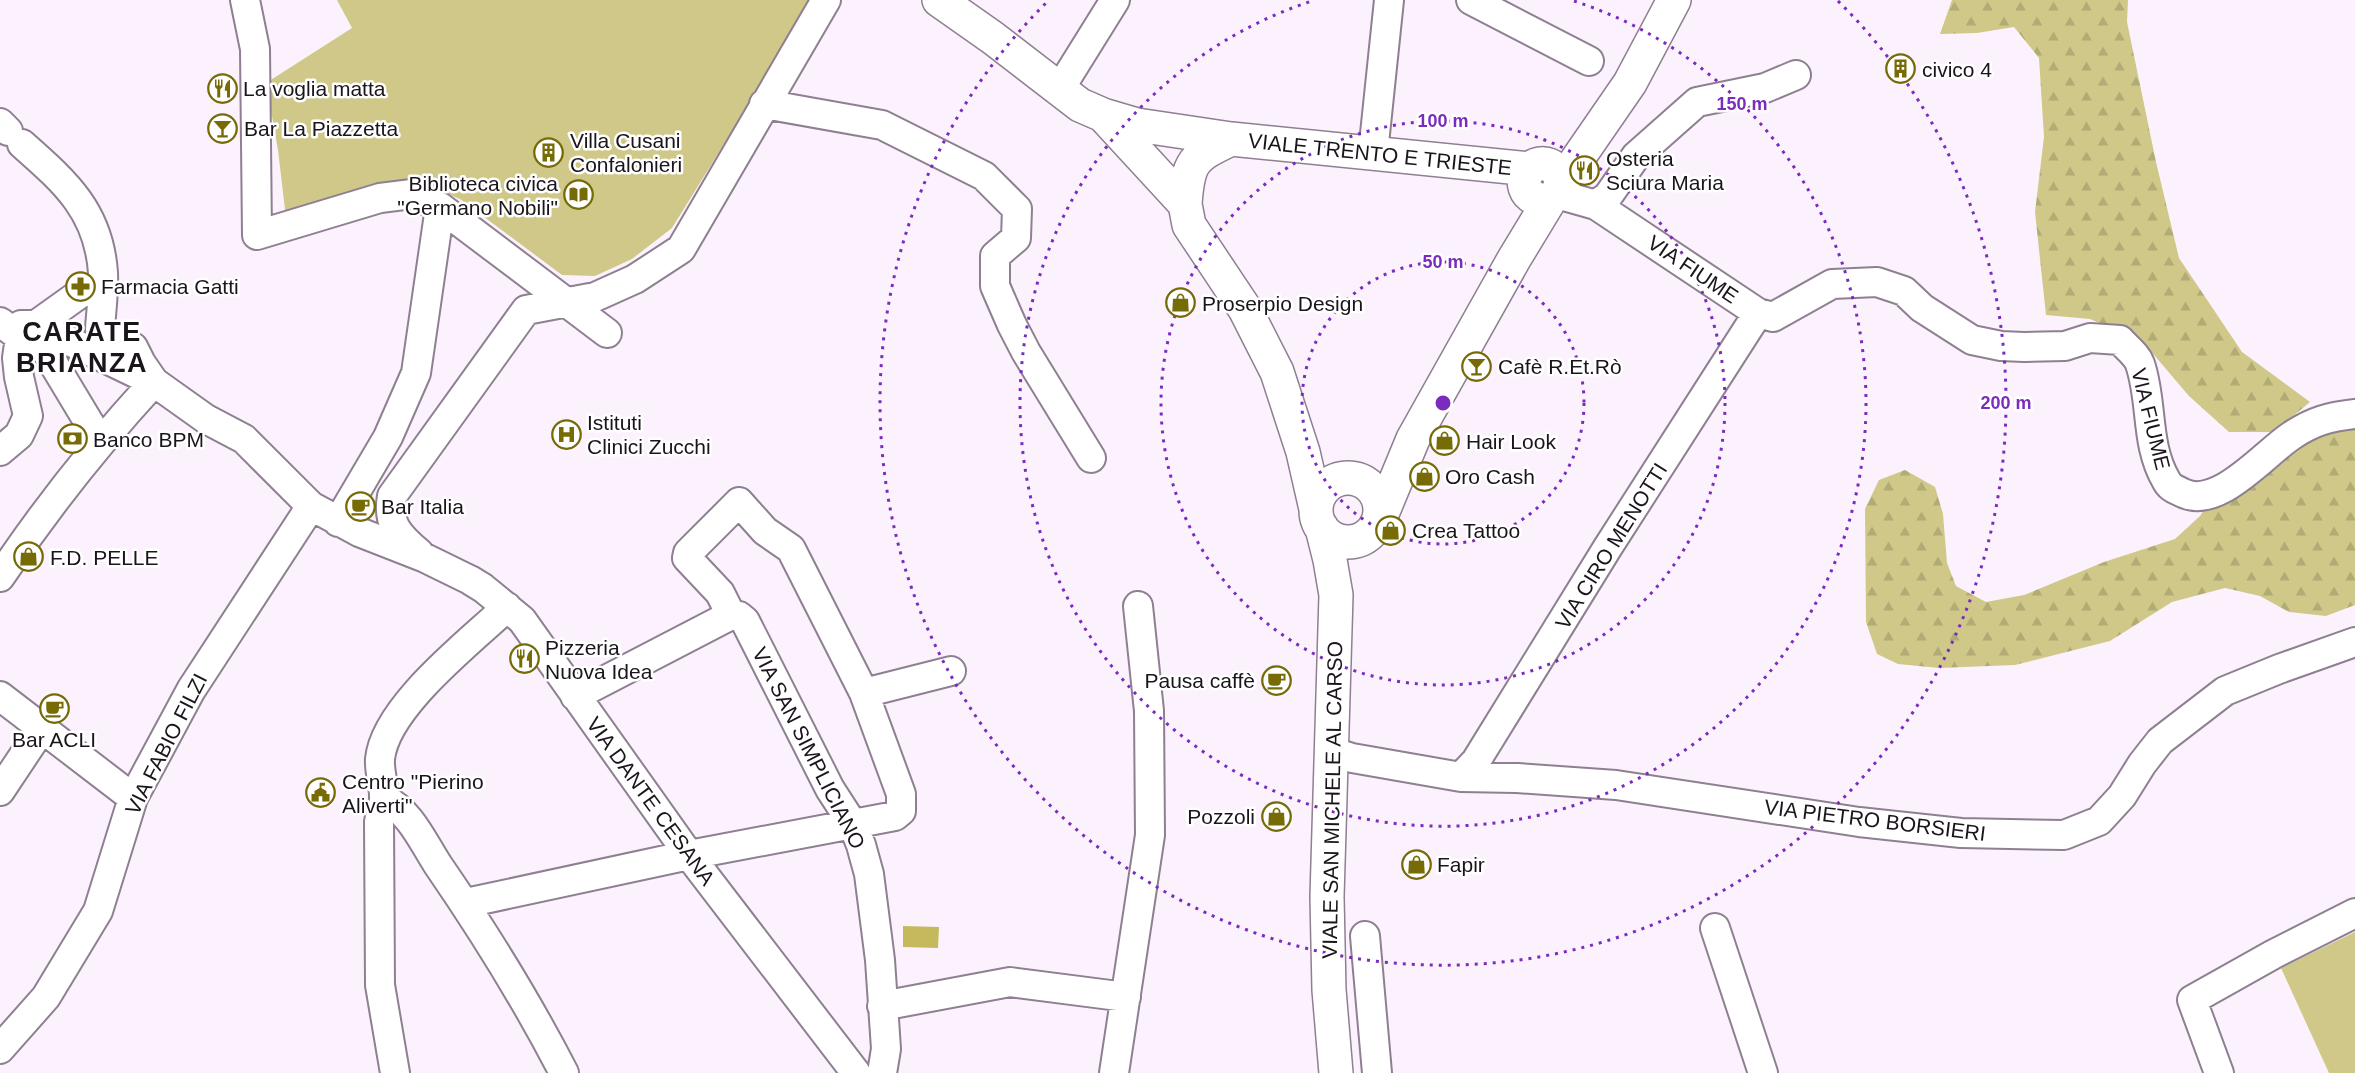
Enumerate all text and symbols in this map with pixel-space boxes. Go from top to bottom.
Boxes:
building icon: civico 4 [1885,53,1917,85]
place label: civico 4 [1922,58,1992,81]
restaurant icon: La voglia matta [206,72,238,104]
place label: La voglia matta [243,77,386,100]
text: 150 m [1716,94,1768,114]
text: 100 m [1417,111,1469,131]
bar icon: Bar La Piazzetta [207,112,239,144]
place label: Bar La Piazzetta [244,117,398,140]
place label: Villa Cusani Confalonieri [570,129,682,176]
street label: VIALE TRENTO E TRIESTE [1247,129,1513,179]
building icon: Villa Cusani Confalonieri [533,136,565,168]
place label: Osteria Sciura Maria [1606,147,1724,194]
restaurant icon: Osteria Sciura Maria [1569,154,1601,186]
place label: Biblioteca civica "Germano Nobili" [397,172,558,219]
library icon: Biblioteca civica "Germano Nobili" [563,179,595,211]
street label: VIA FIUME [1644,230,1742,308]
text: 50 m [1422,252,1464,272]
pharmacy icon: Farmacia Gatti [64,270,96,302]
place label: Farmacia Gatti [101,275,239,298]
shop icon: Proserpio Design [1165,287,1197,319]
place label: Proserpio Design [1202,292,1363,315]
district label: CARATE BRIANZA [16,317,148,378]
bar icon: Cafè R.Et.Rò [1461,350,1493,382]
place label: Cafè R.Et.Rò [1498,355,1622,378]
street label: VIA FIUME [2127,366,2175,472]
centre of rings [1433,393,1453,413]
text: 200 m [1980,393,2032,413]
place label: Istituti Clinici Zucchi [587,411,711,458]
hospital icon: Istituti Clinici Zucchi [550,418,582,450]
bank icon: Banco BPM [56,423,88,455]
shop icon: Hair Look [1429,425,1461,457]
place label: Banco BPM [93,428,204,451]
place label: Hair Look [1466,430,1556,453]
street label: VIA CIRO MENOTTI [1551,459,1671,633]
shop icon: Oro Cash [1408,460,1440,492]
place label: Oro Cash [1445,465,1535,488]
cafe icon: Bar Italia [344,490,376,522]
place label: Bar Italia [381,495,464,518]
shop icon: Crea Tattoo [1375,514,1407,546]
place label: Crea Tattoo [1412,519,1520,542]
shop icon: F.D. PELLE [13,541,45,573]
place label: F.D. PELLE [50,546,159,569]
place label: Pizzeria Nuova Idea [545,636,653,683]
street label: VIALE SAN MICHELE AL CARSO [1318,641,1346,959]
restaurant icon: Pizzeria Nuova Idea [508,643,540,675]
street label: VIA SAN SIMPLICIANO [748,643,870,853]
cafe icon: Pausa caffè [1260,664,1292,696]
place label: Pausa caffè [1144,669,1255,692]
street label: VIA FABIO FILZI [121,670,211,818]
cafe icon: Bar ACLI [38,692,70,724]
street label: VIA DANTE CESANA [582,713,720,889]
place label: Bar ACLI [12,728,96,751]
place label: Centro "Pierino Aliverti" [342,770,484,817]
public building icon: Centro "Pierino Aliverti" [305,777,337,809]
street label: VIA PIETRO BORSIERI [1763,795,1987,845]
shop icon: Pozzoli [1260,800,1292,832]
place label: Pozzoli [1187,805,1255,828]
shop icon: Fapir [1400,848,1432,880]
place label: Fapir [1437,853,1485,876]

